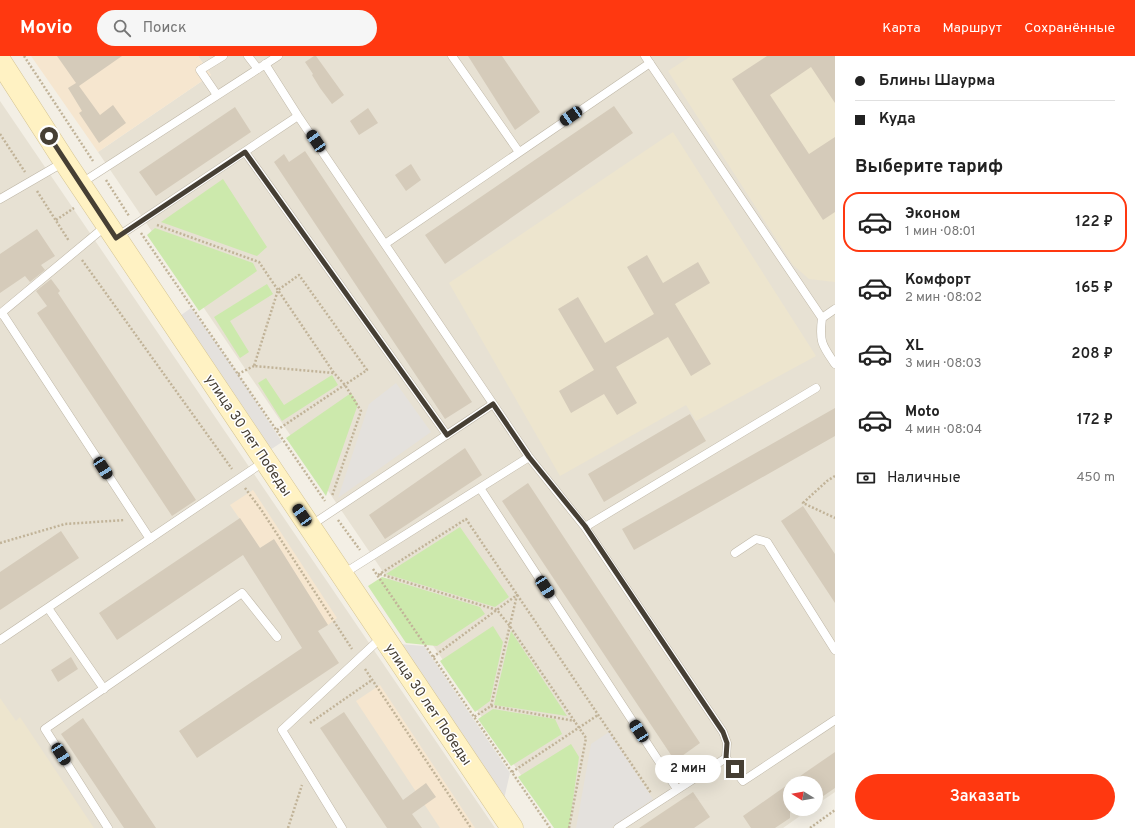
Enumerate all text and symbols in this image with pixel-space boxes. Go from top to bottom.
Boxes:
search box [97,10,377,46]
text: Movio [20,16,73,40]
icon: search [111,17,133,39]
text: Поиск [143,19,186,38]
text: Карта [882,20,921,37]
text: Маршрут [943,20,1002,37]
text: Сохранённые [1024,20,1115,37]
text: Блины Шаурма [879,72,995,91]
car [558,104,584,128]
text: Куда [879,110,916,129]
route start [40,127,58,145]
car [304,128,328,154]
text: Выберите тариф [855,156,1003,179]
icon: car [857,204,893,240]
text: Эконом [905,205,960,224]
text: 122 ₽ [1075,213,1113,232]
text: 1 мин · 08:01 [905,224,976,240]
icon: car [857,270,893,306]
text: Комфорт [905,271,971,290]
text: 165 ₽ [1075,279,1113,298]
text: 2 мин · 08:02 [905,290,982,306]
icon: car [857,336,893,372]
text: XL [905,337,923,356]
text: 208 ₽ [1071,345,1113,364]
text: 3 мин · 08:03 [905,356,982,372]
street label: улица 30 лет Победы [201,372,295,500]
icon: car [857,402,893,438]
text: Moto [905,403,940,422]
text: 172 ₽ [1077,411,1113,430]
text: 4 мин · 08:04 [905,422,982,438]
car [91,455,115,481]
icon: cash [855,467,877,489]
text: Наличные [887,469,961,488]
text: 450 m [1076,470,1115,486]
car [290,502,314,528]
car [533,574,557,600]
street label: улица 30 лет Победы [381,641,475,769]
car [627,718,651,744]
car [49,741,73,767]
callout: 2 мин [655,755,721,783]
route end [726,760,744,778]
text: 2 мин [670,761,706,777]
button: Заказать [855,774,1115,820]
north arrow [783,776,823,816]
map controls [783,776,823,816]

